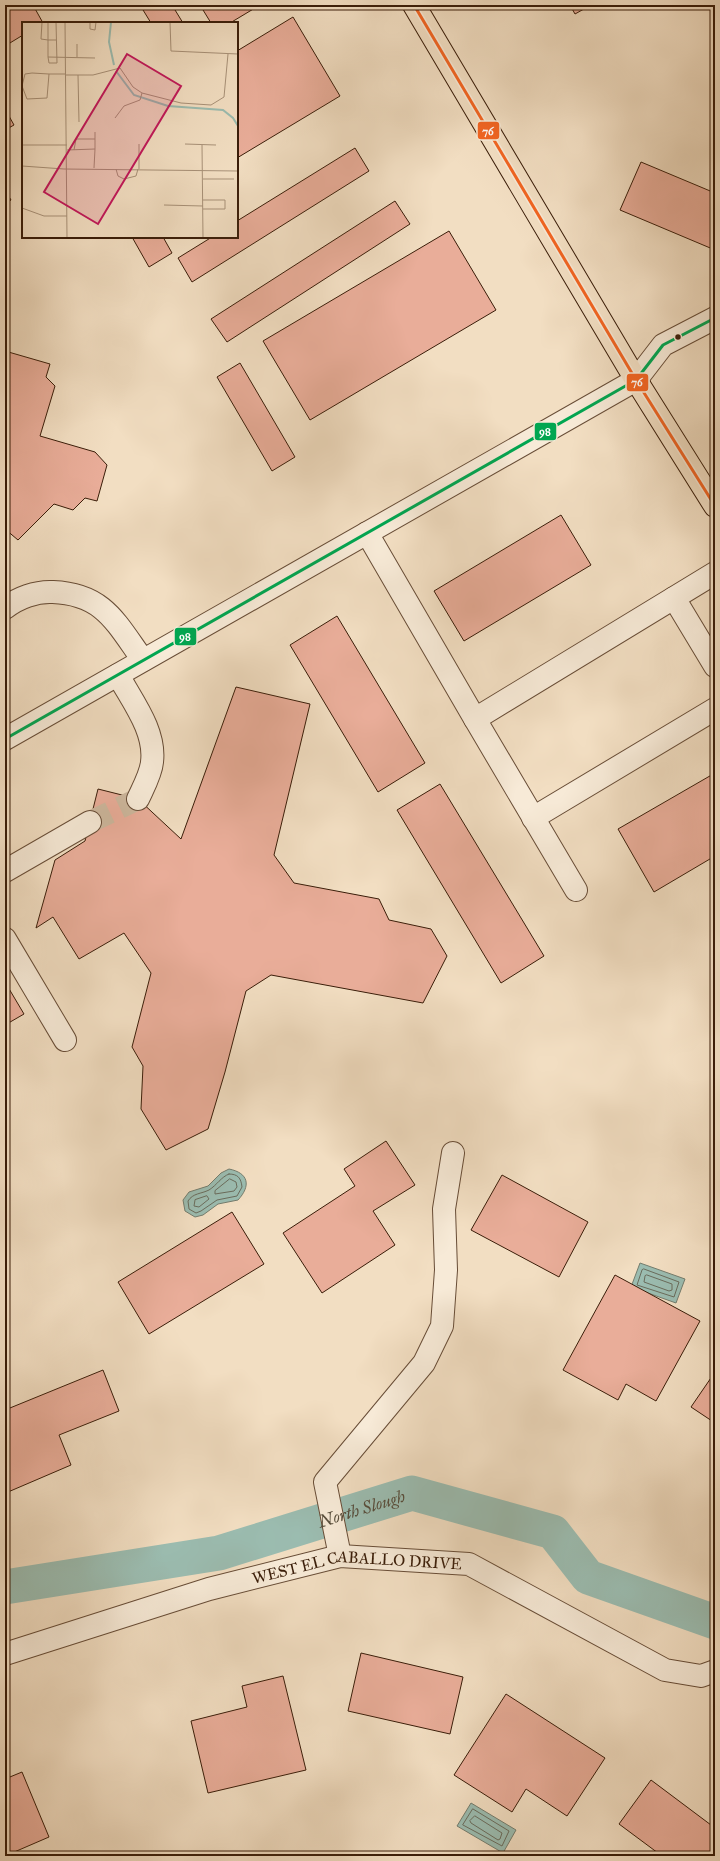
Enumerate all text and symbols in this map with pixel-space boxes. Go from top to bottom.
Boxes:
inset map [22,22,238,238]
line badge: 76 [477,121,500,140]
text: 76 [482,125,495,138]
unlabelled marker [673,332,683,342]
line badge: 76 [626,373,649,392]
text: 76 [631,376,644,389]
line badge: 98 [534,422,557,441]
text: 98 [539,425,551,439]
line badge: 98 [174,627,197,646]
text: 98 [179,630,191,644]
water label: North Slough [315,1485,407,1532]
street label: WEST EL CABALLO DRIVE [250,1546,462,1587]

